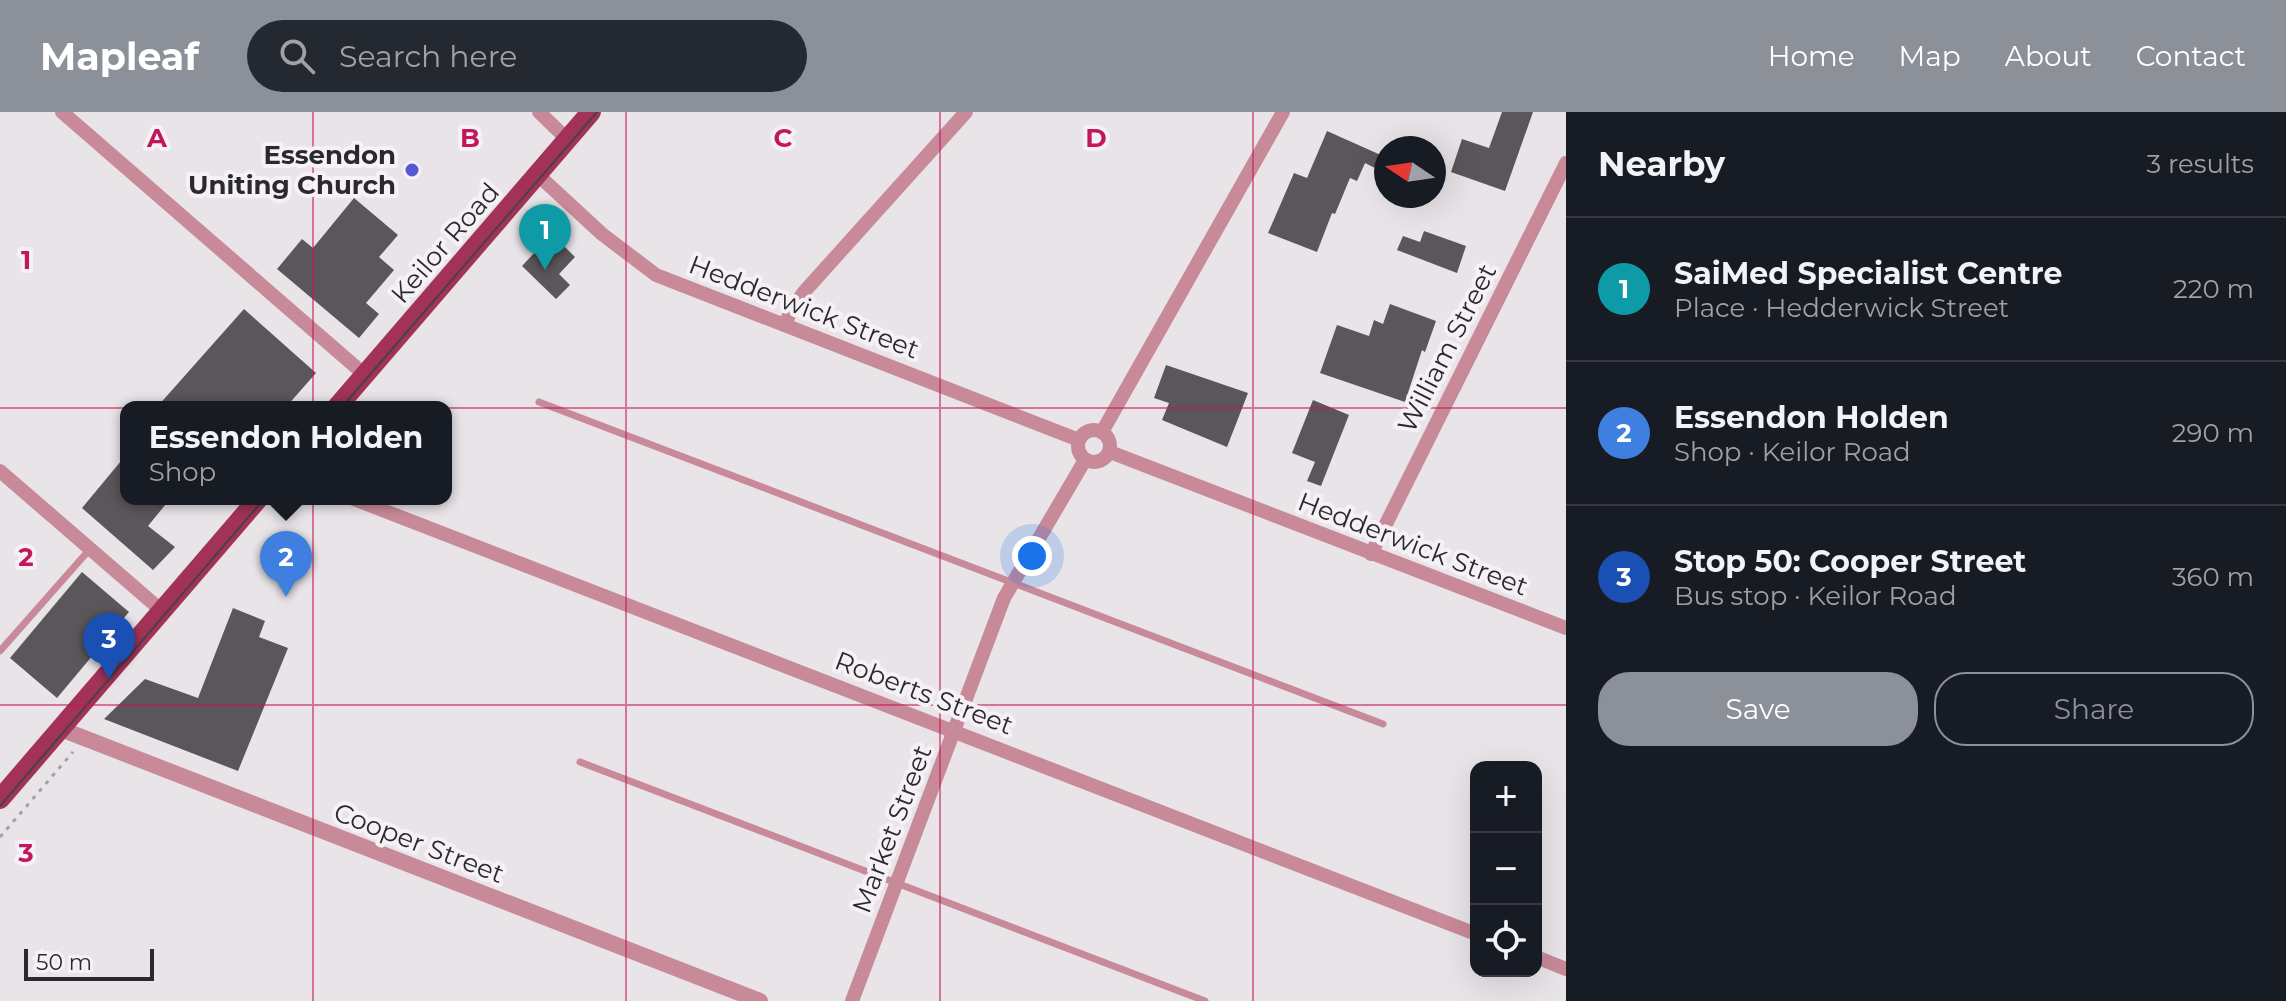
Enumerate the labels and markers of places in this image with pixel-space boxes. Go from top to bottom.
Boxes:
place label: Essendon Uniting Church [188,139,396,201]
marker: Essendon Uniting Church [403,161,421,179]
pin: 1 [519,204,571,270]
pin: 2 [260,531,312,597]
pin: 3 [83,613,135,679]

